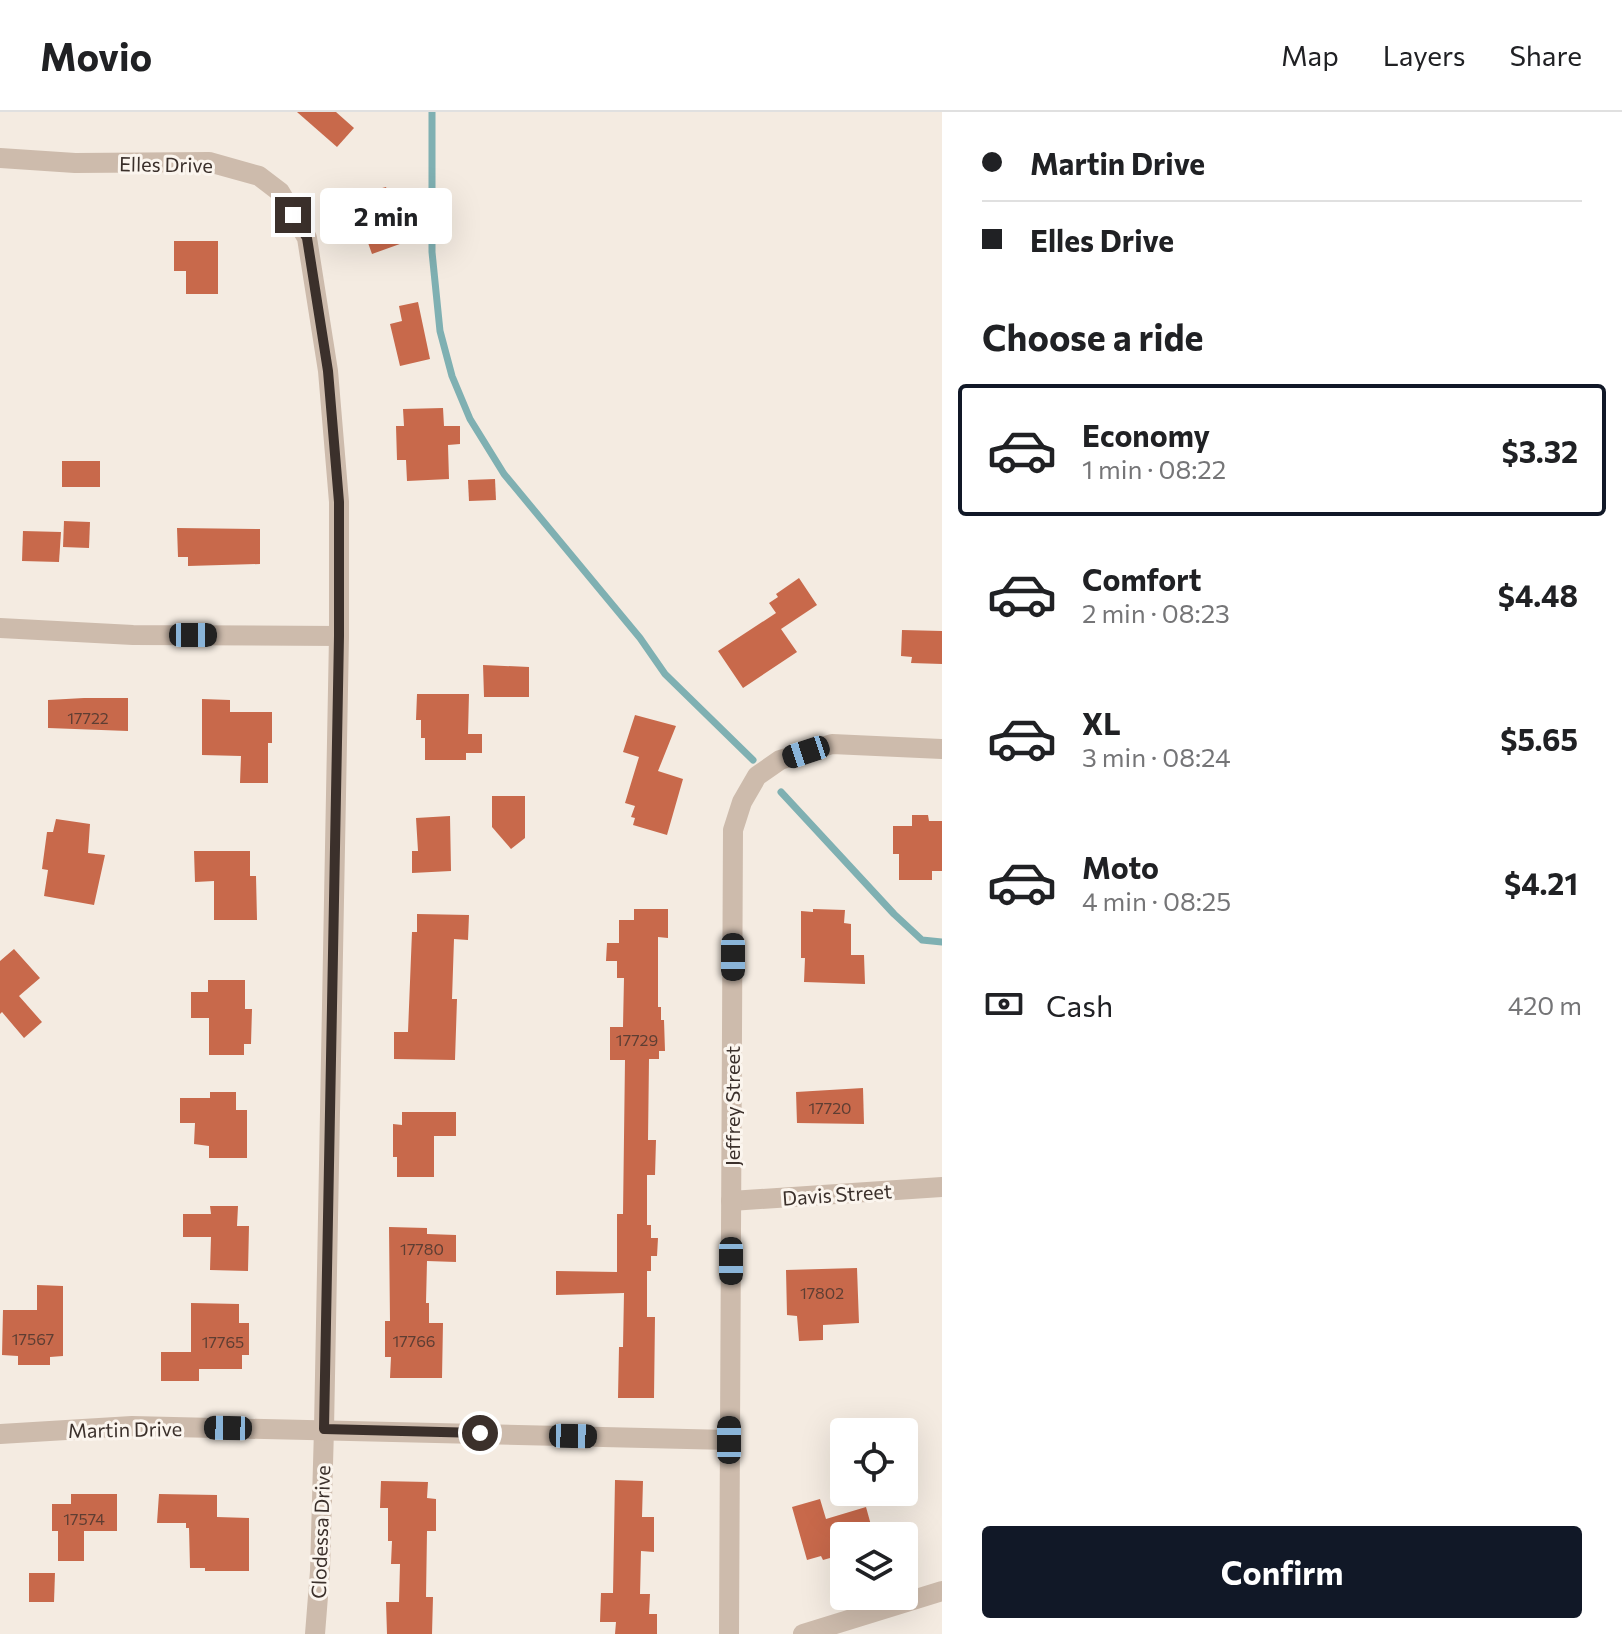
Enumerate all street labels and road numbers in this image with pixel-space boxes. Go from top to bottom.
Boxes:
street label: Elles Drive [119,151,213,177]
street label: Jeffrey Street [720,1046,744,1166]
street label: Davis Street [781,1178,893,1210]
street label: Martin Drive [68,1416,182,1442]
street label: Clodessa Drive [306,1465,334,1599]

